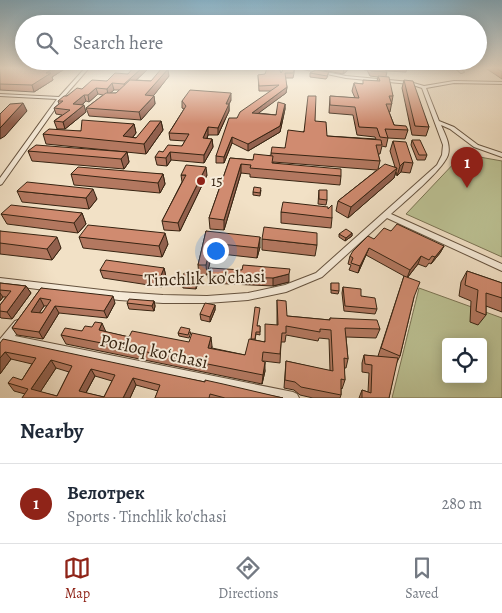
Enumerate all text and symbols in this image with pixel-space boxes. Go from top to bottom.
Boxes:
search box [15,15,487,70]
icon: search [33,29,61,57]
text: Search here [73,30,163,56]
pin: 1 [451,147,483,188]
place label: 15 [211,171,223,191]
marker: 15 [195,175,207,187]
your location [203,238,229,264]
street label: Tinchlik ko'chasi [144,264,266,292]
street label: Porloq koʻchasi [98,328,210,374]
map controls [442,338,487,383]
button: locate [442,338,487,383]
text: Nearby [20,417,83,445]
text: Велотрек [67,480,145,506]
text: 1 [33,493,39,515]
text: 280 m [442,493,482,515]
text: Sports · Tinchlik ko'chasi [67,506,227,528]
tab: Map [63,554,91,603]
tab: Directions [218,554,278,603]
tab: Saved [405,554,439,603]

